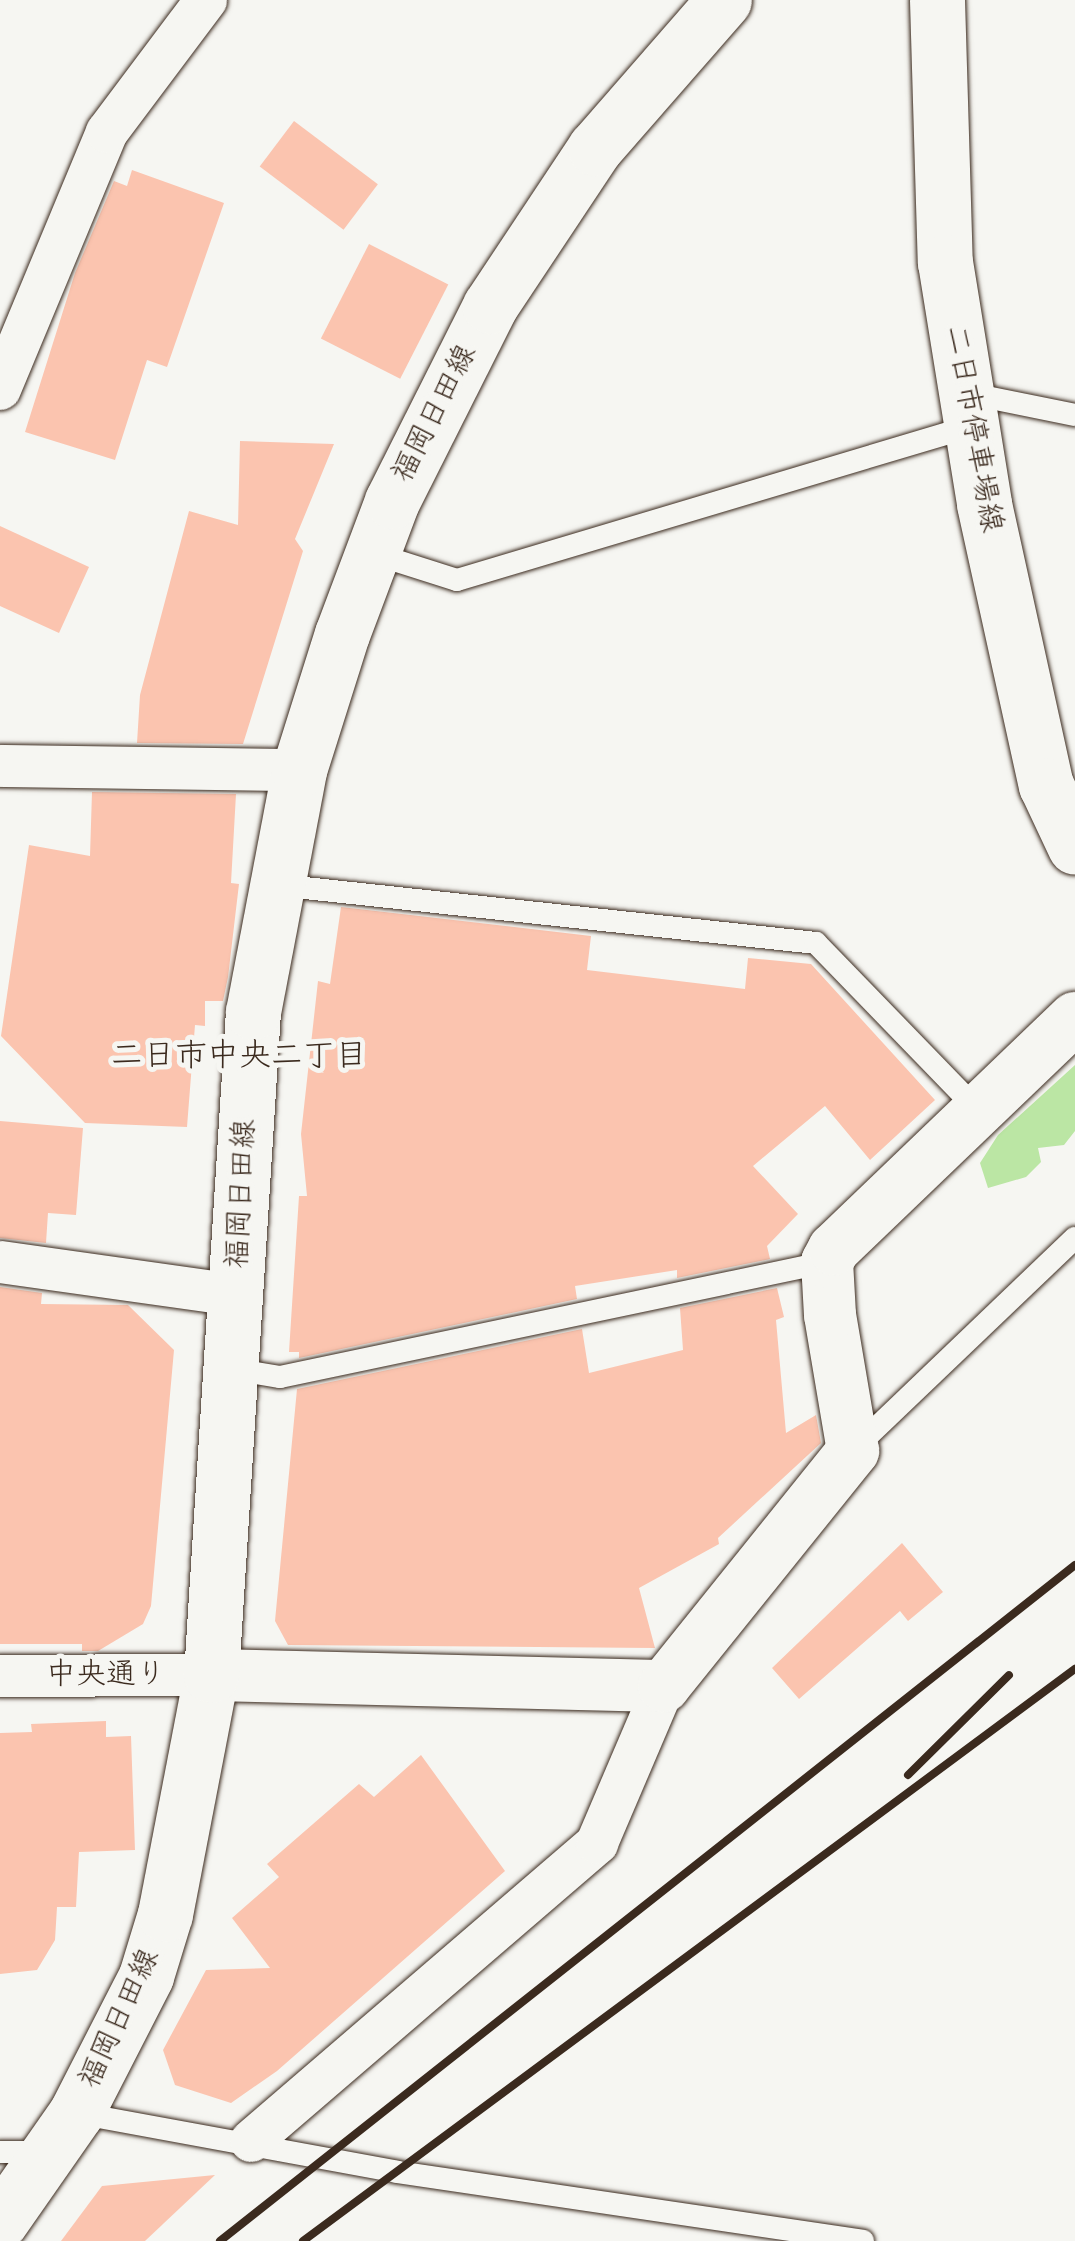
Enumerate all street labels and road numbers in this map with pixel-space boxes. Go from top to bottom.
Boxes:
street label: 二日市停車場線 [937,322,1009,536]
street label: 福岡日田線 [385,339,485,489]
street label: 福岡日田線 [220,1118,264,1270]
street label: 中央通り [46,1657,166,1693]
street label: 福岡日田線 [72,1943,168,2095]

